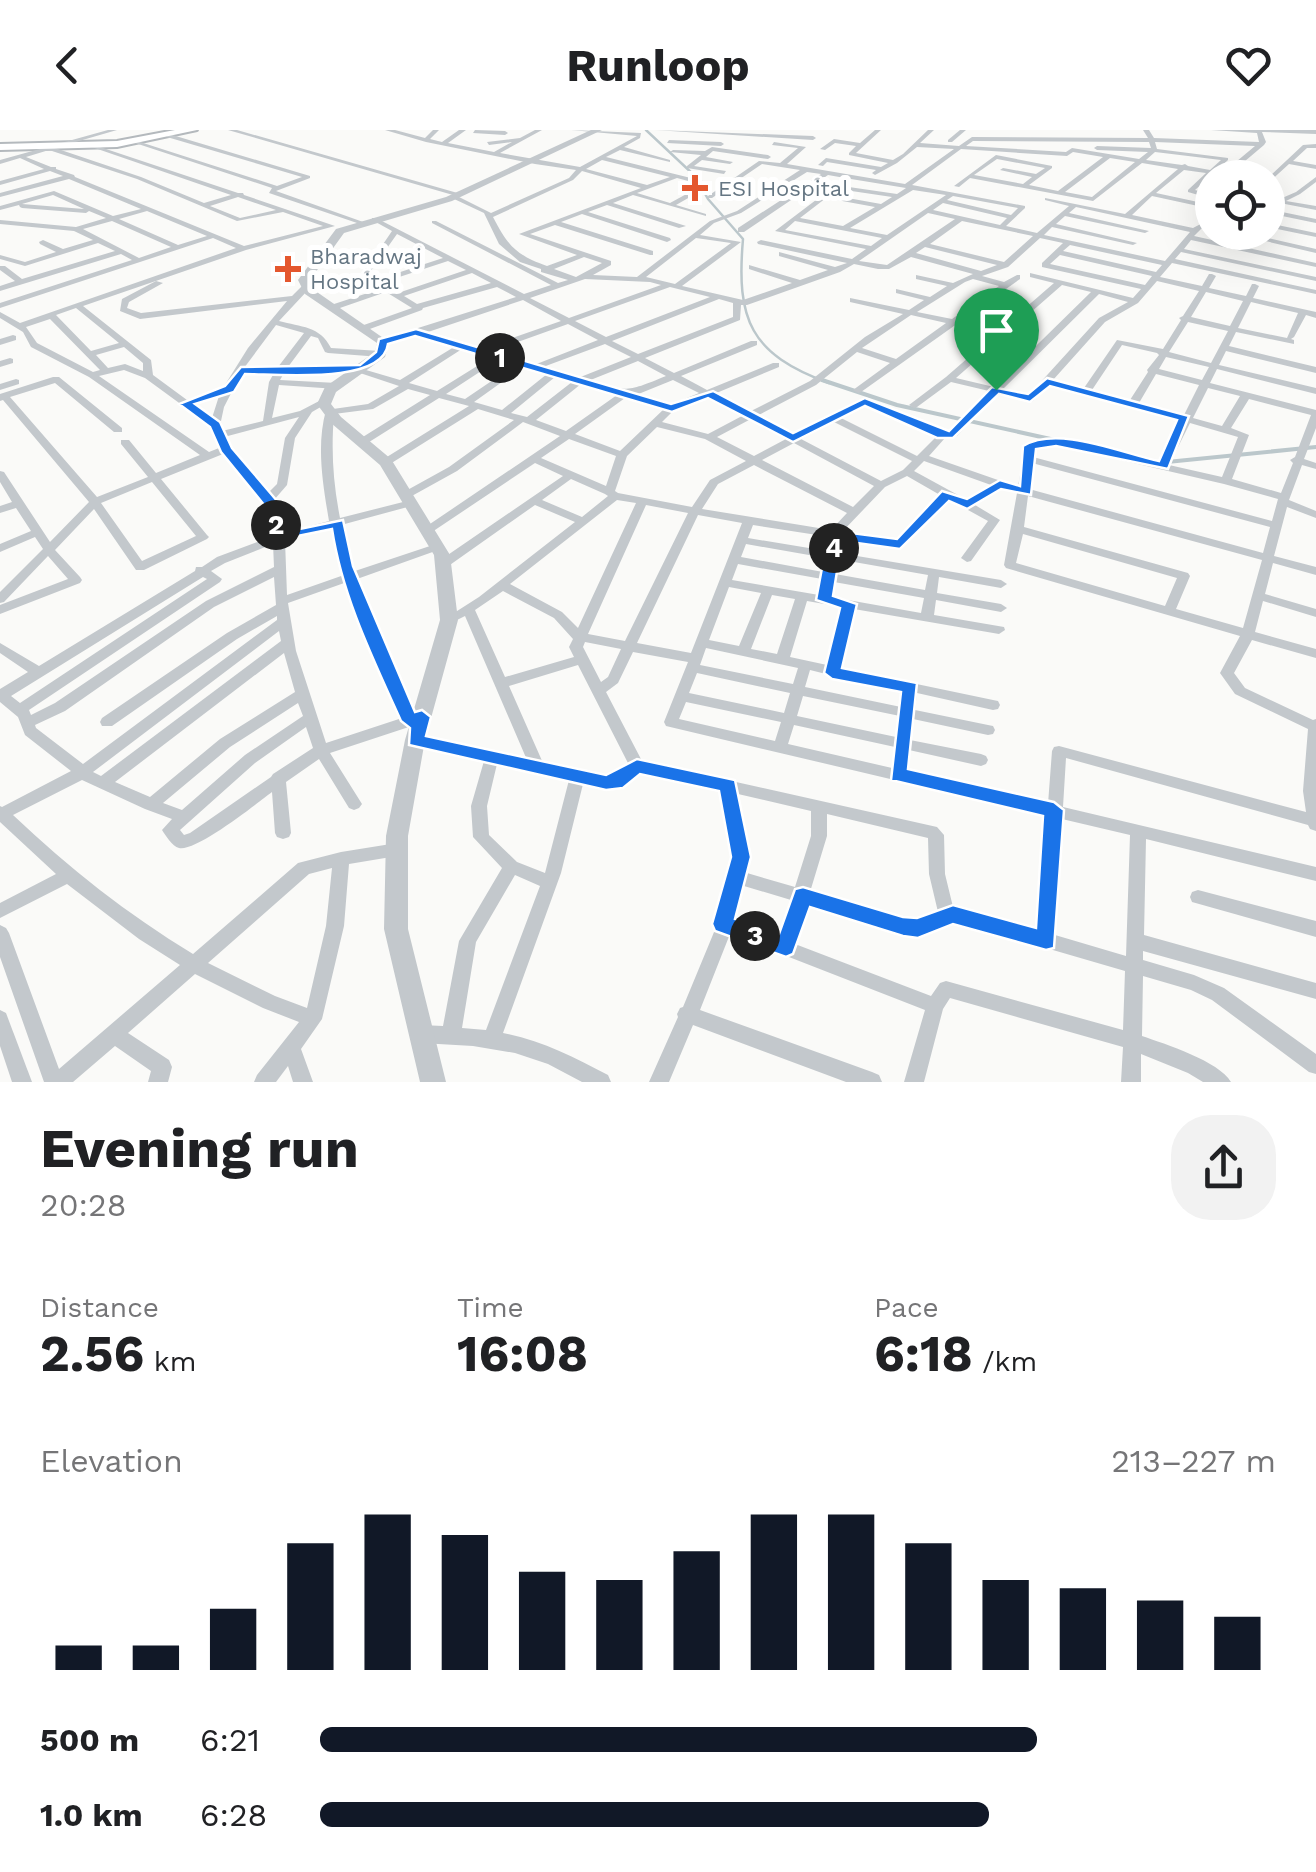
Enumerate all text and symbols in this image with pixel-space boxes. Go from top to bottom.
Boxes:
icon: back [40,38,95,93]
icon: heart [1221,38,1276,93]
text: Runloop [566,39,750,92]
map controls [1195,160,1285,250]
button: locate [1195,160,1285,250]
marker: ESI Hospital [682,175,708,201]
place label: ESI Hospital [718,176,849,201]
place label: Bharadwaj Hospital [310,244,422,294]
marker: Bharadwaj Hospital [275,256,301,282]
pin [954,288,1039,391]
icon: arrive [969,303,1024,358]
pin: 1 [475,333,525,383]
text: 1 [494,341,506,374]
pin: 2 [251,500,301,550]
text: 2 [268,508,284,541]
pin: 4 [809,523,859,573]
text: 4 [825,531,843,564]
pin: 3 [730,911,780,961]
text: 3 [747,919,763,952]
button: share [1171,1115,1276,1220]
text: Evening run [40,1116,359,1180]
text: 20:28 [40,1186,126,1224]
text: Distance [40,1291,159,1324]
text: Time [457,1291,524,1324]
text: Pace [874,1291,939,1324]
text: 2.56 [40,1324,144,1383]
text: 16:08 [457,1324,588,1383]
text: 6:18 [874,1324,973,1383]
text: km [144,1345,196,1378]
text: /km [973,1345,1037,1378]
text: Elevation [40,1442,183,1480]
text: 213–227 m [1111,1442,1276,1480]
text: 500 m [40,1721,139,1759]
text: 6:21 [200,1721,260,1759]
text: 1.0 km [40,1796,143,1834]
text: 6:28 [200,1796,267,1834]

